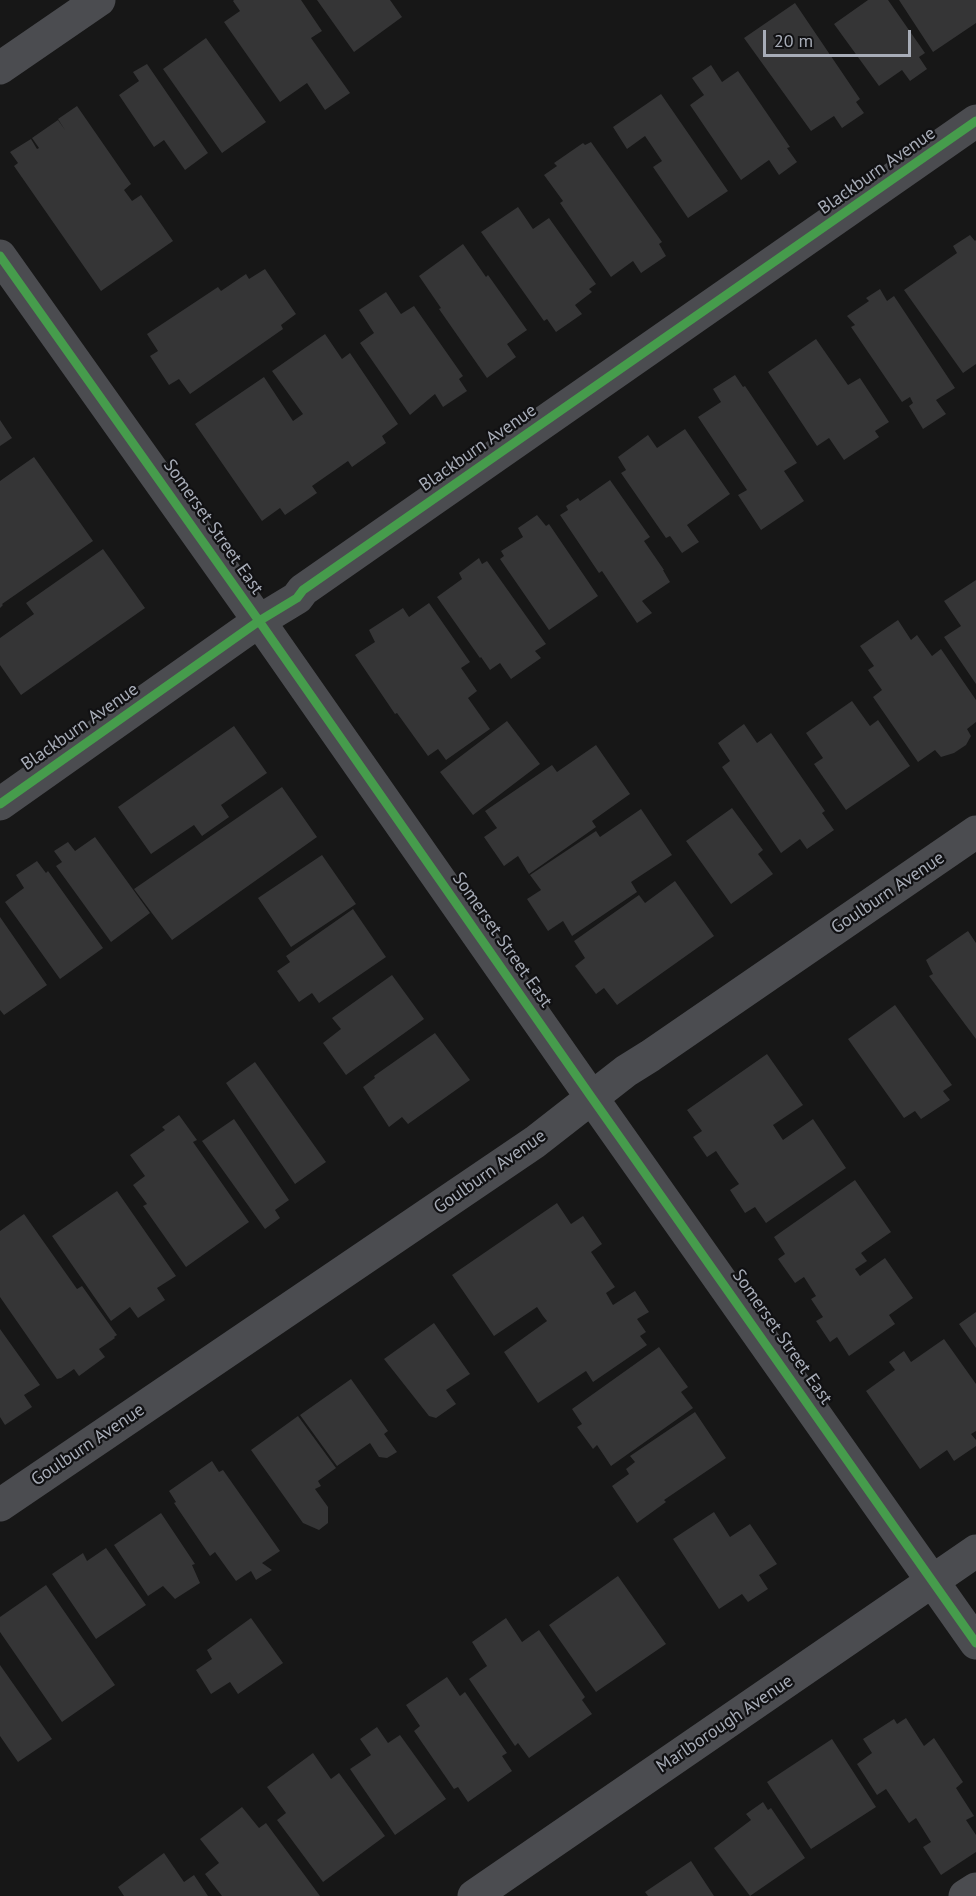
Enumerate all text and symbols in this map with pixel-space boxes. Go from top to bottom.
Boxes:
scale bar [766,18,914,56]
text: 20 m [774,29,813,52]
street label: Blackburn Avenue [814,123,940,219]
street label: Blackburn Avenue [415,400,541,496]
street label: Somerset Street East [158,455,268,599]
street label: Blackburn Avenue [17,679,143,775]
street label: Goulburn Avenue [827,847,949,939]
street label: Somerset Street East [447,868,557,1012]
street label: Goulburn Avenue [430,1125,550,1219]
street label: Somerset Street East [727,1265,837,1409]
street label: Goulburn Avenue [27,1399,149,1491]
street label: Marlborough Avenue [653,1670,797,1778]

